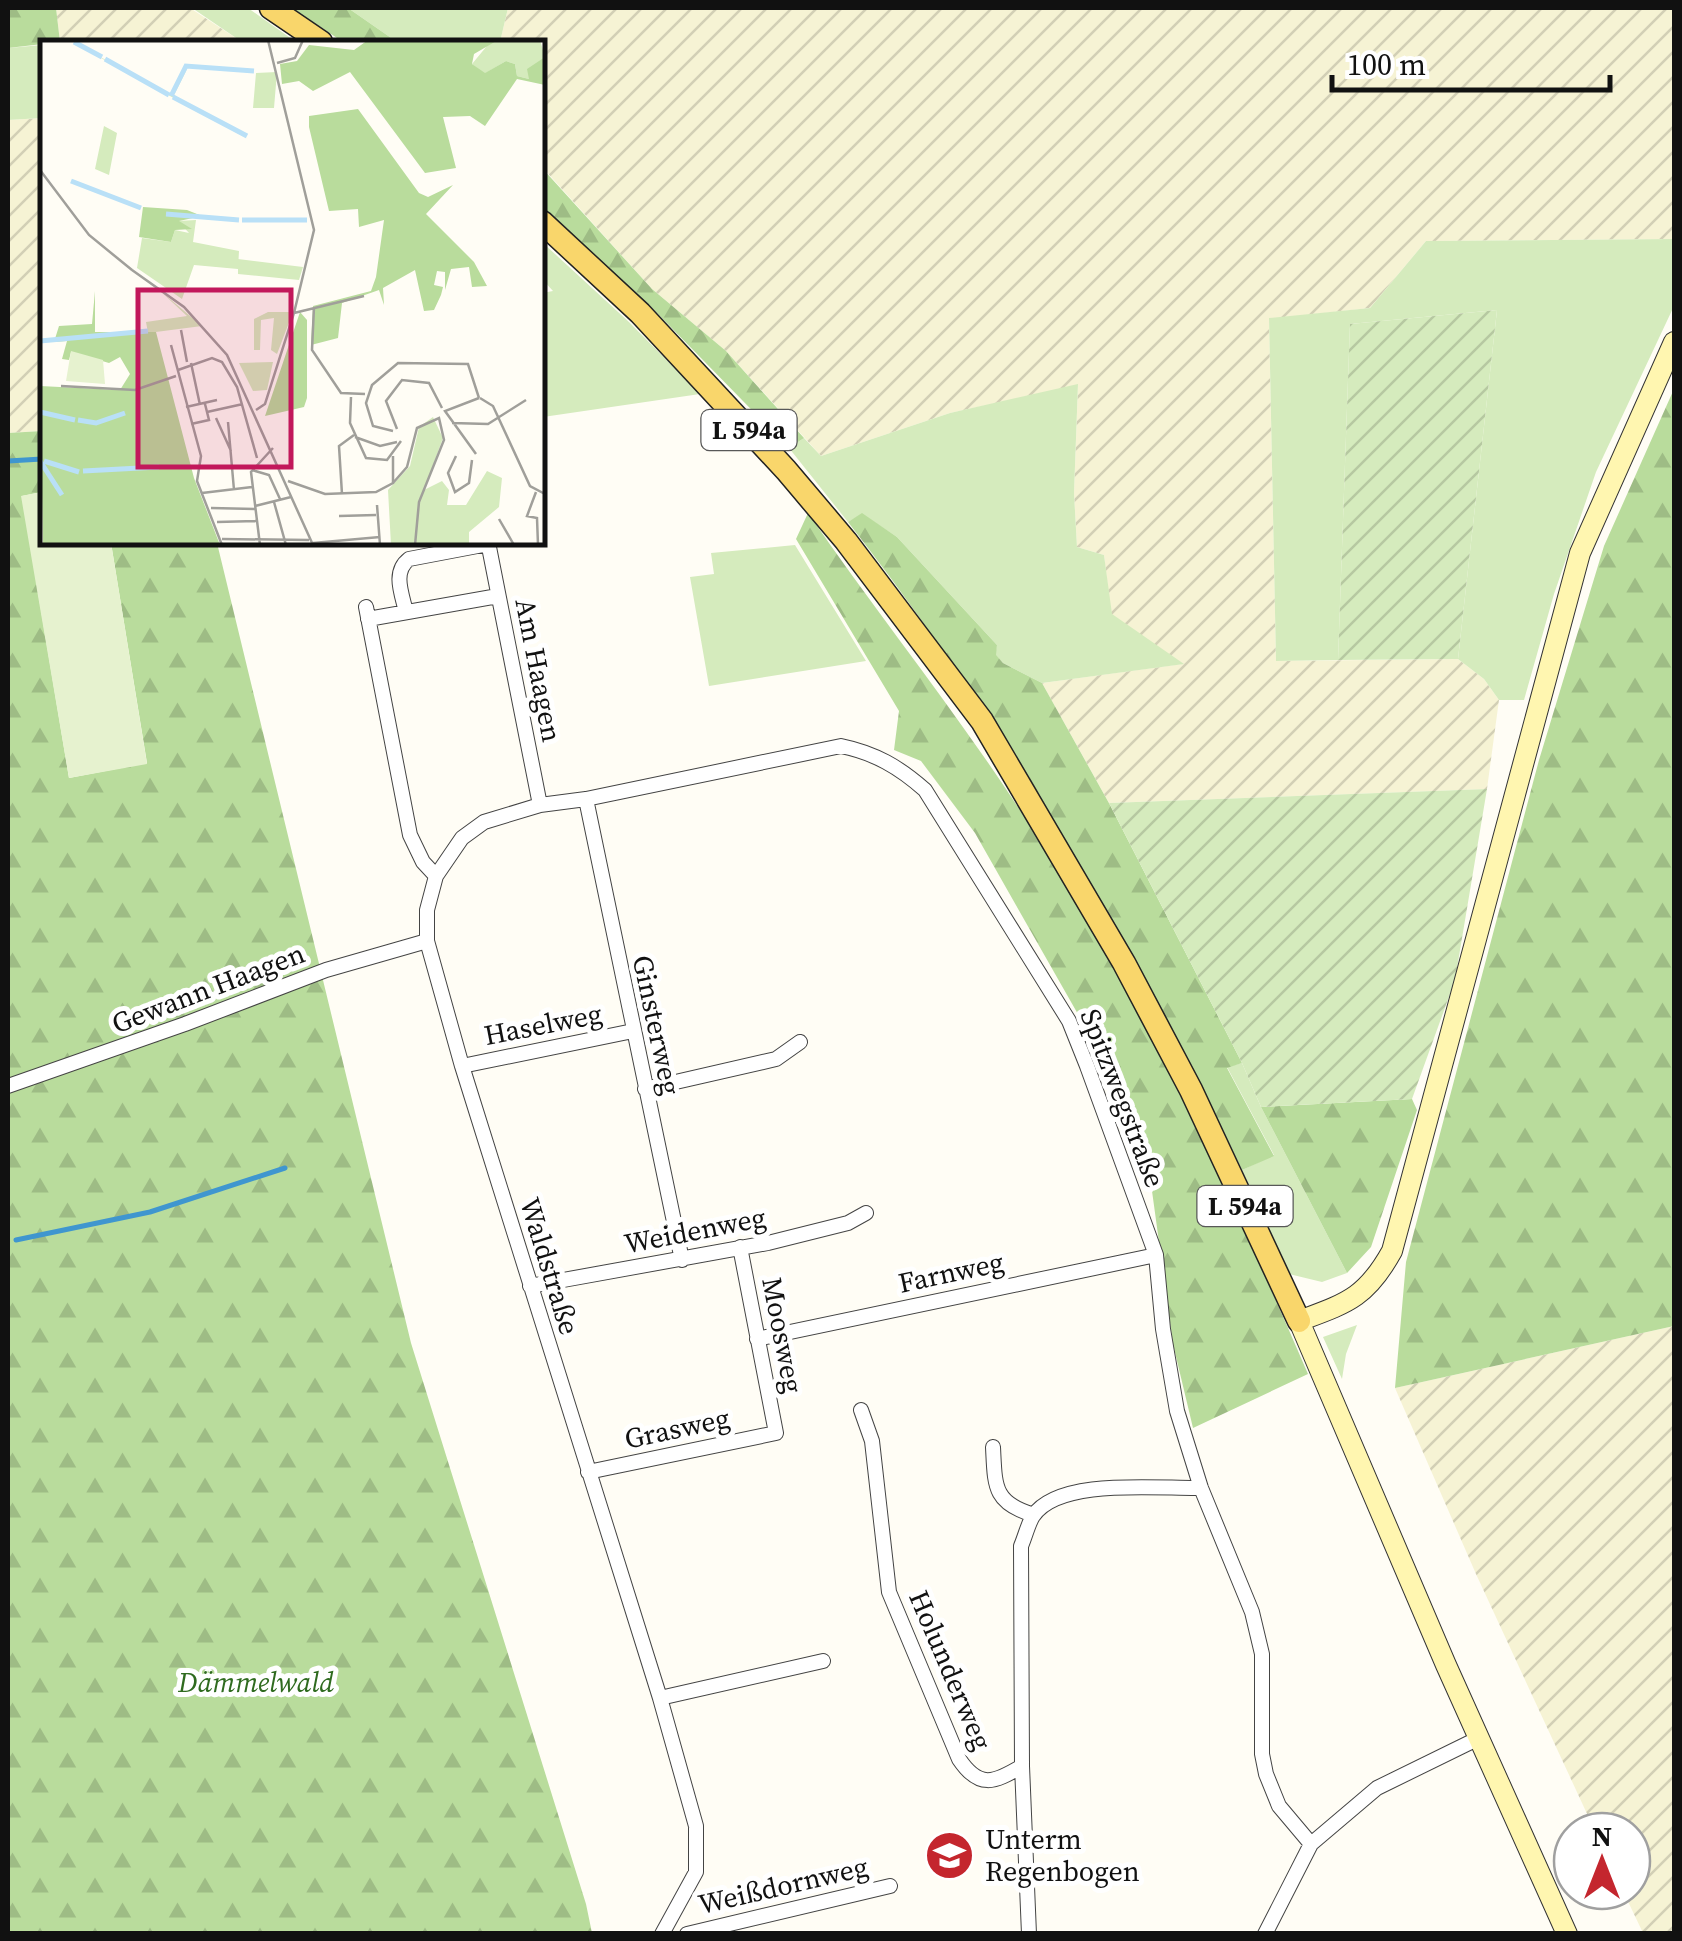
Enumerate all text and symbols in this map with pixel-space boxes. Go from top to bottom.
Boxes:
scale bar [1332,30,1610,92]
inset map [40,40,545,545]
text: 100 m [1347,44,1426,85]
road number: L 594a [702,410,796,450]
street label: Am Haagen [506,595,572,745]
street label: Gewann Haagen [106,934,310,1042]
street label: Ginsterweg [624,952,690,1098]
street label: Haselweg [481,994,605,1054]
street label: Spitzwegstraße [1072,1003,1174,1193]
road number: L 594a [1198,1186,1292,1226]
street label: Waldstraße [511,1193,589,1339]
street label: Weidenweg [621,1198,769,1262]
street label: Farnweg [895,1242,1007,1302]
street label: Moosweg [753,1274,813,1396]
street label: Grasweg [621,1398,733,1458]
street label: Holunderweg [900,1584,1002,1756]
park label: Dämmelwald [177,1663,334,1701]
north arrow [1552,1811,1652,1911]
text: N [1592,1817,1612,1855]
place label: Unterm Regenbogen [985,1820,1140,1890]
school or university icon: Unterm Regenbogen [924,1829,976,1881]
street label: Weißdornweg [694,1847,872,1923]

